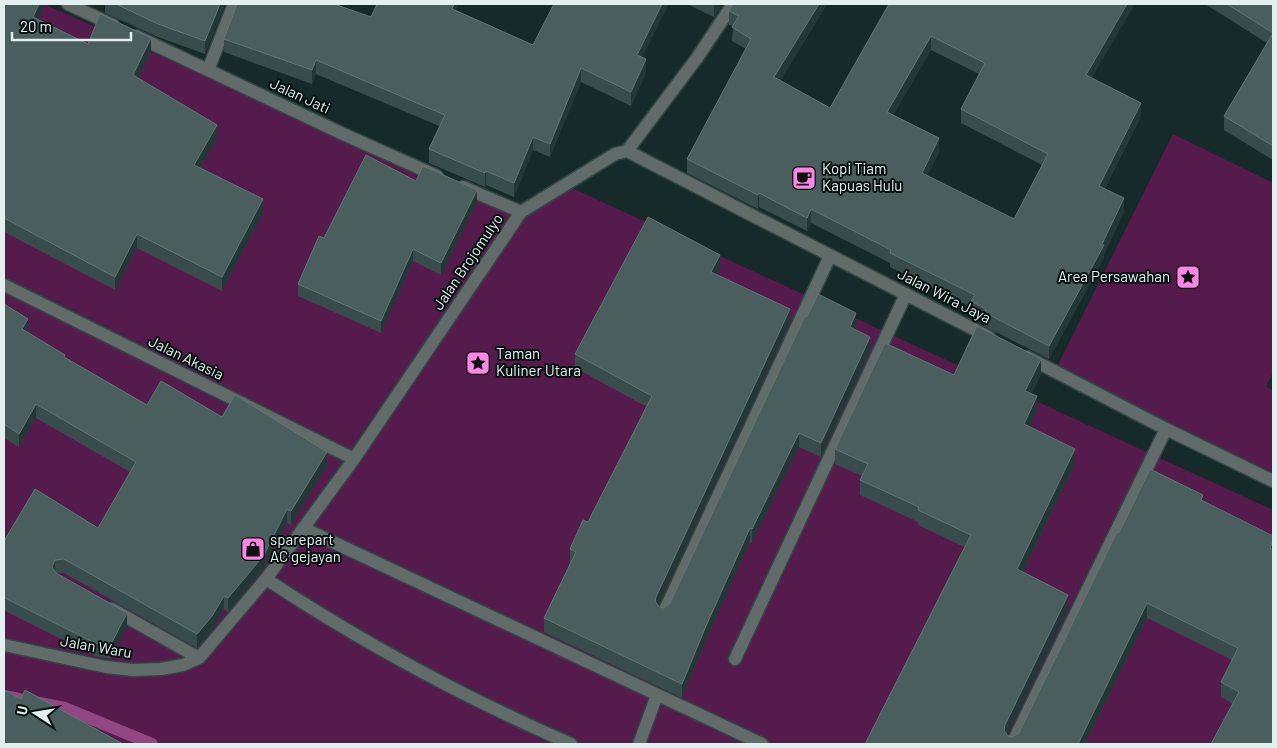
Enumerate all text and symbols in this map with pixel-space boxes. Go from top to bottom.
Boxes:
scale bar [12,10,131,42]
text: 20 m [20,17,52,35]
street label: Jalan Jati [268,73,333,117]
place label: Kopi Tiam Kapuas Hulu [822,159,902,194]
cafe icon: Kopi Tiam Kapuas Hulu [791,165,817,191]
street label: Jalan Brojomulyo [428,210,506,313]
street label: Jalan Wira Jaya [895,264,994,326]
place icon: Area Persawahan [1175,264,1201,290]
place label: Area Persawahan [1058,267,1170,285]
street label: Jalan Akasia [146,331,227,383]
place label: Taman Kuliner Utara [496,344,581,379]
place icon: Taman Kuliner Utara [465,350,491,376]
place label: sparepart AC gejayan [270,530,341,565]
shop icon: sparepart AC gejayan [240,536,266,562]
street label: Jalan Waru [59,631,133,661]
north arrow [10,688,60,738]
text: U [13,704,31,716]

